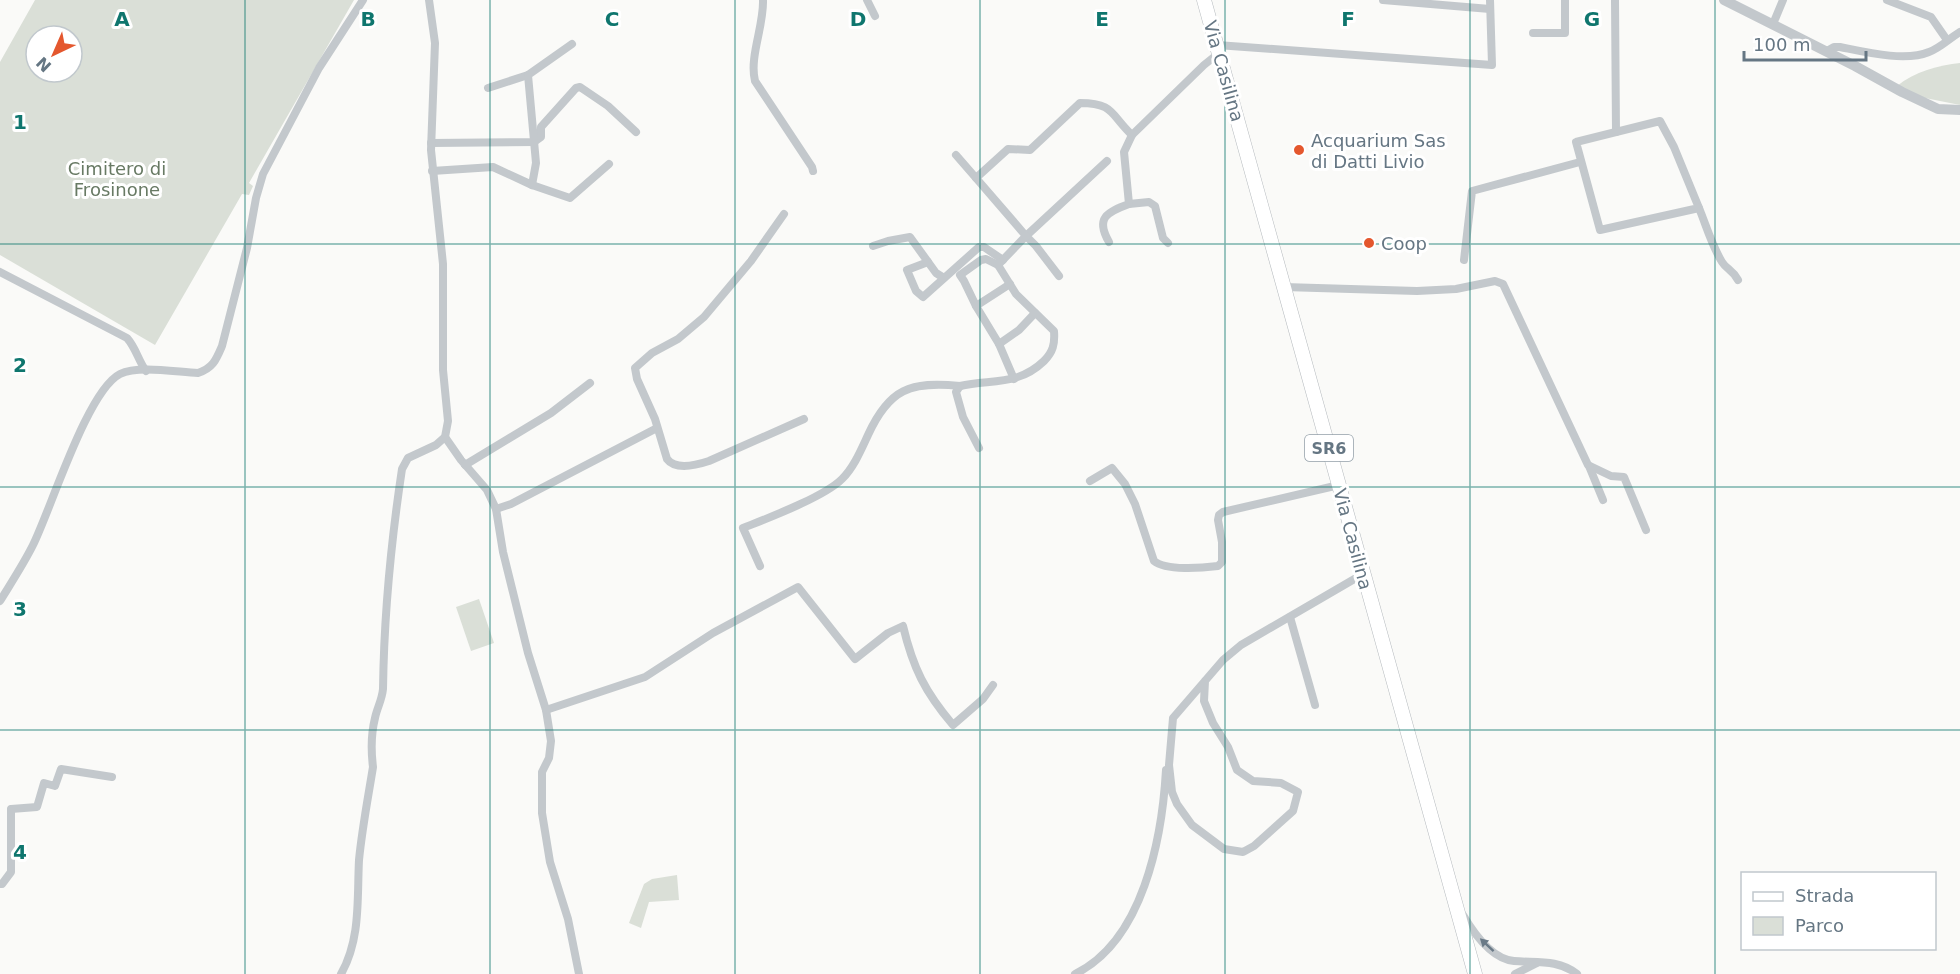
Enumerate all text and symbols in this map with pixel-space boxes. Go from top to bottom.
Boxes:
text: A [114,7,130,31]
text: B [360,7,376,31]
text: C [605,7,619,31]
text: D [850,7,866,31]
text: E [1095,7,1109,31]
text: F [1341,7,1355,31]
text: G [1584,7,1600,31]
street label: Via Casilina [1200,18,1248,124]
north arrow [24,24,84,84]
scale bar [1744,24,1866,62]
text: 100 m [1753,34,1811,55]
text: N [33,53,55,76]
text: 1 [13,110,27,134]
place label: Acquarium Sas di Datti Livio [1311,130,1446,172]
marker: Acquarium Sas di Datti Livio [1292,143,1306,157]
park label: Cimitero di Frosinone [68,158,166,200]
place label: Coop [1381,233,1427,254]
marker: Coop [1362,236,1376,250]
text: 2 [13,353,27,377]
road number: SR6 [1305,435,1353,461]
street label: Via Casilina [1329,486,1377,592]
text: 3 [13,597,27,621]
text: 4 [13,840,27,864]
legend [1741,872,1936,950]
text: Strada [1795,885,1854,906]
text: Parco [1795,915,1844,936]
one-way arrow [1480,939,1494,953]

